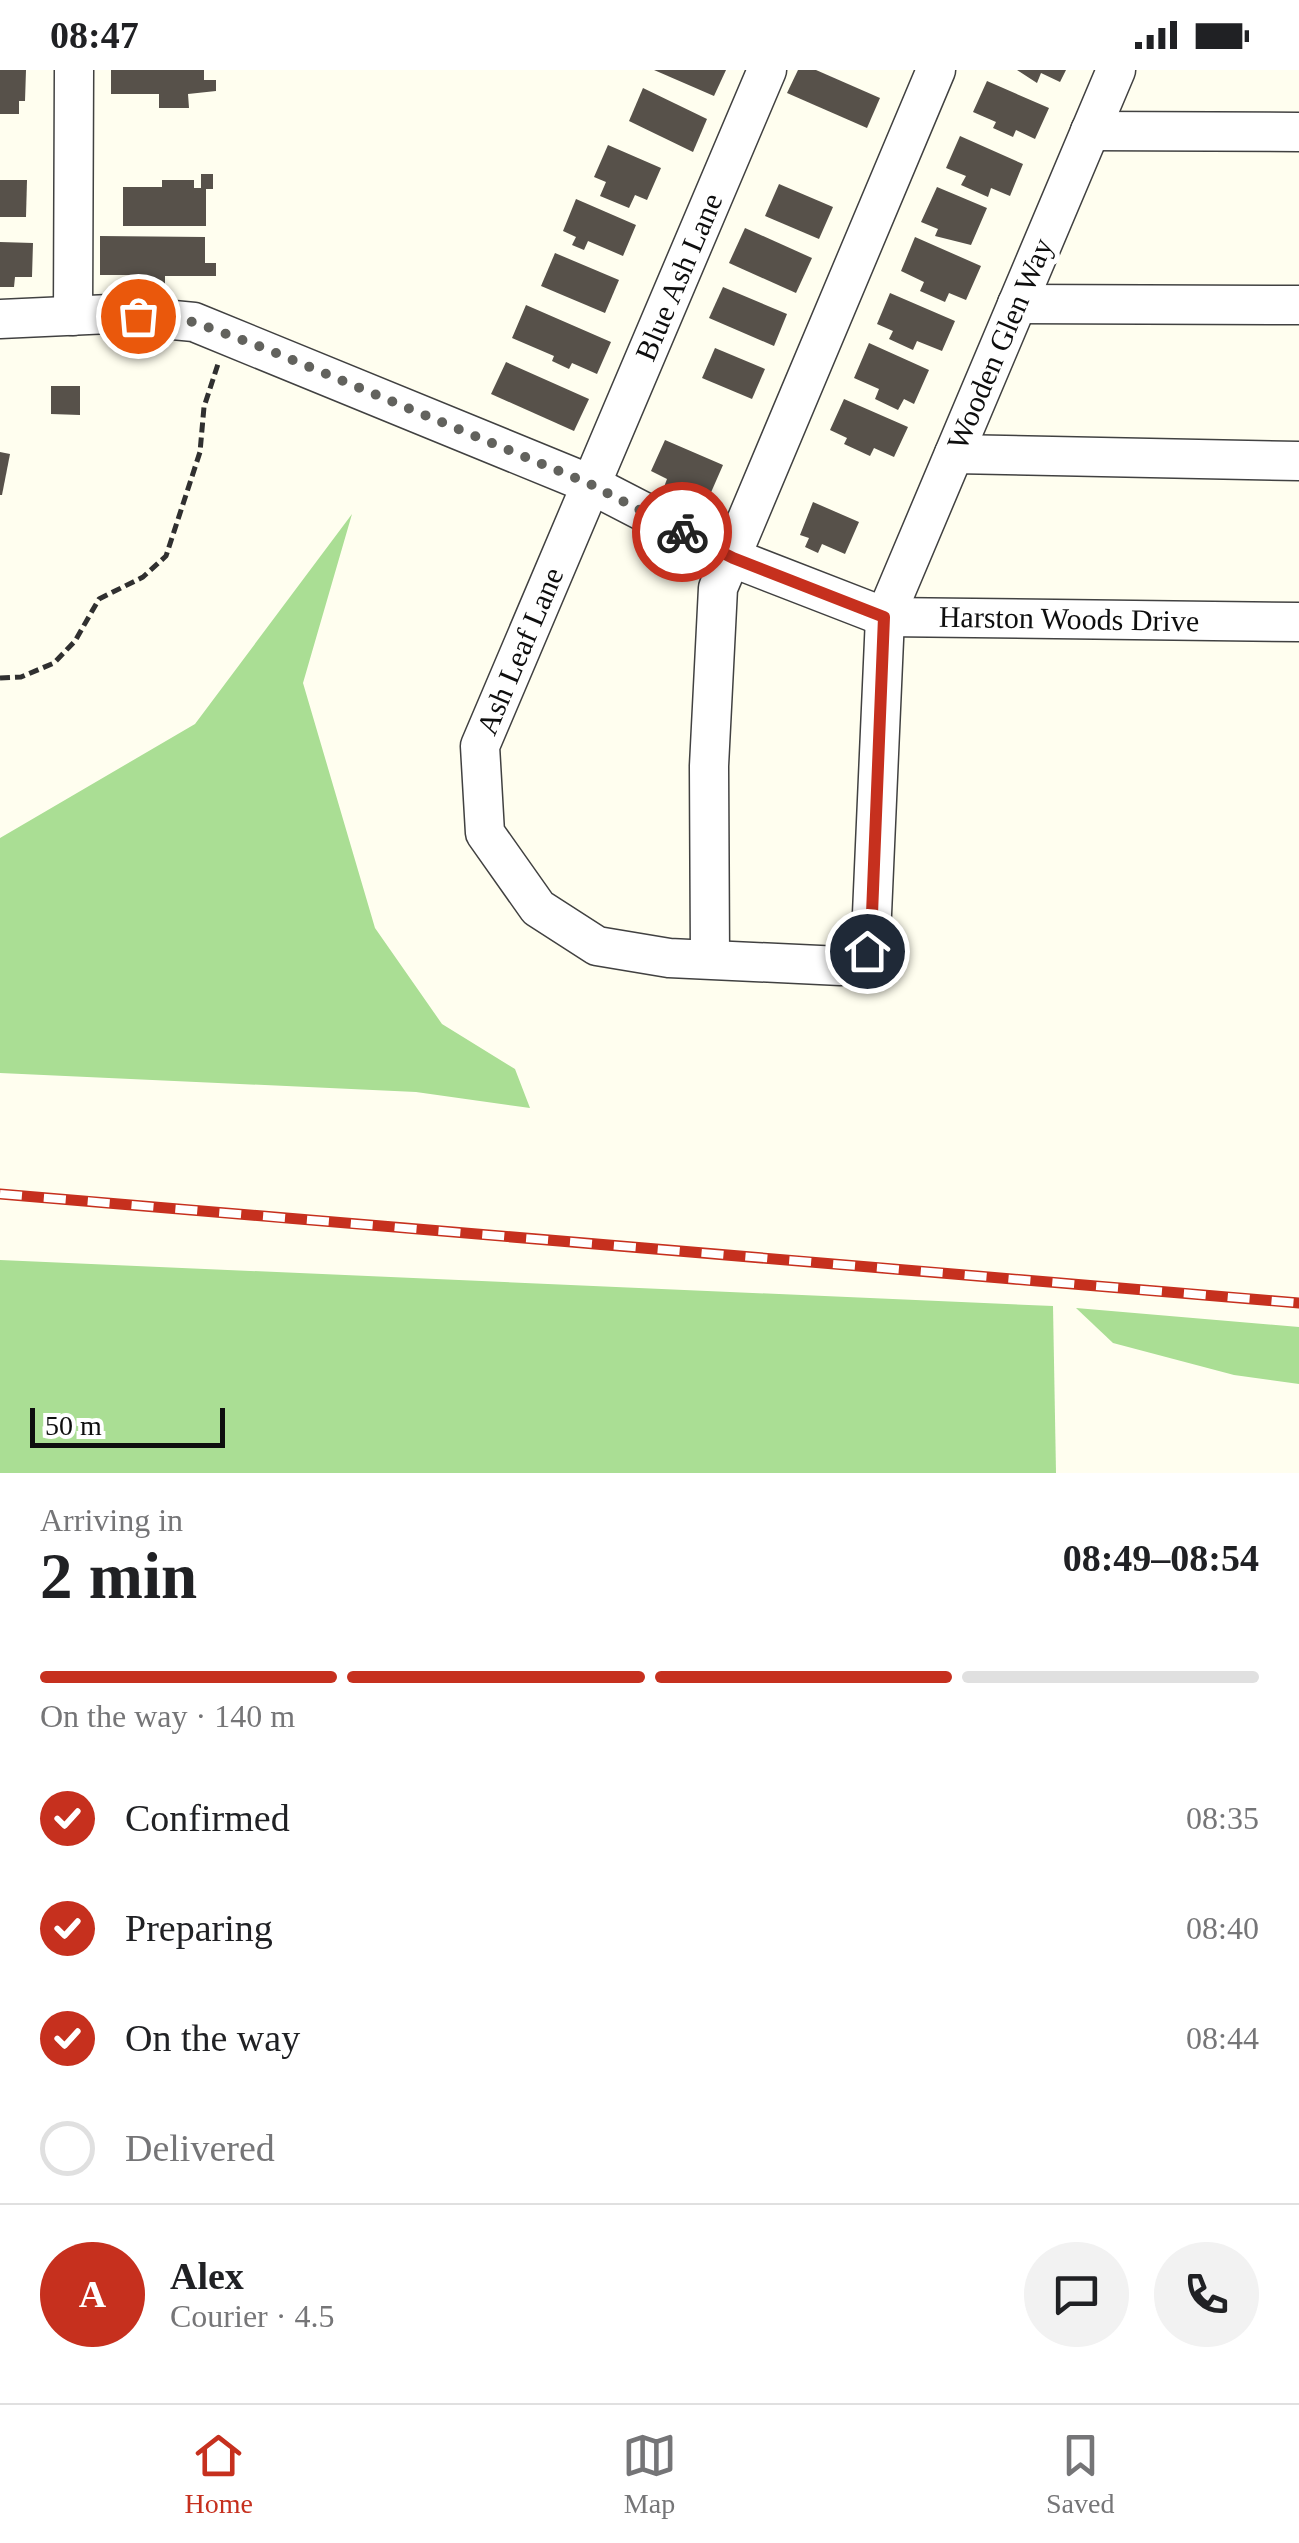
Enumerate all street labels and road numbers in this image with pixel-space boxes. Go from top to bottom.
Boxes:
street label: Blue Ash Lane [629,188,729,365]
street label: Wooden Glen Way [940,233,1059,454]
street label: Ash Leaf Lane [470,562,570,739]
street label: Harston Woods Drive [939,600,1199,637]

